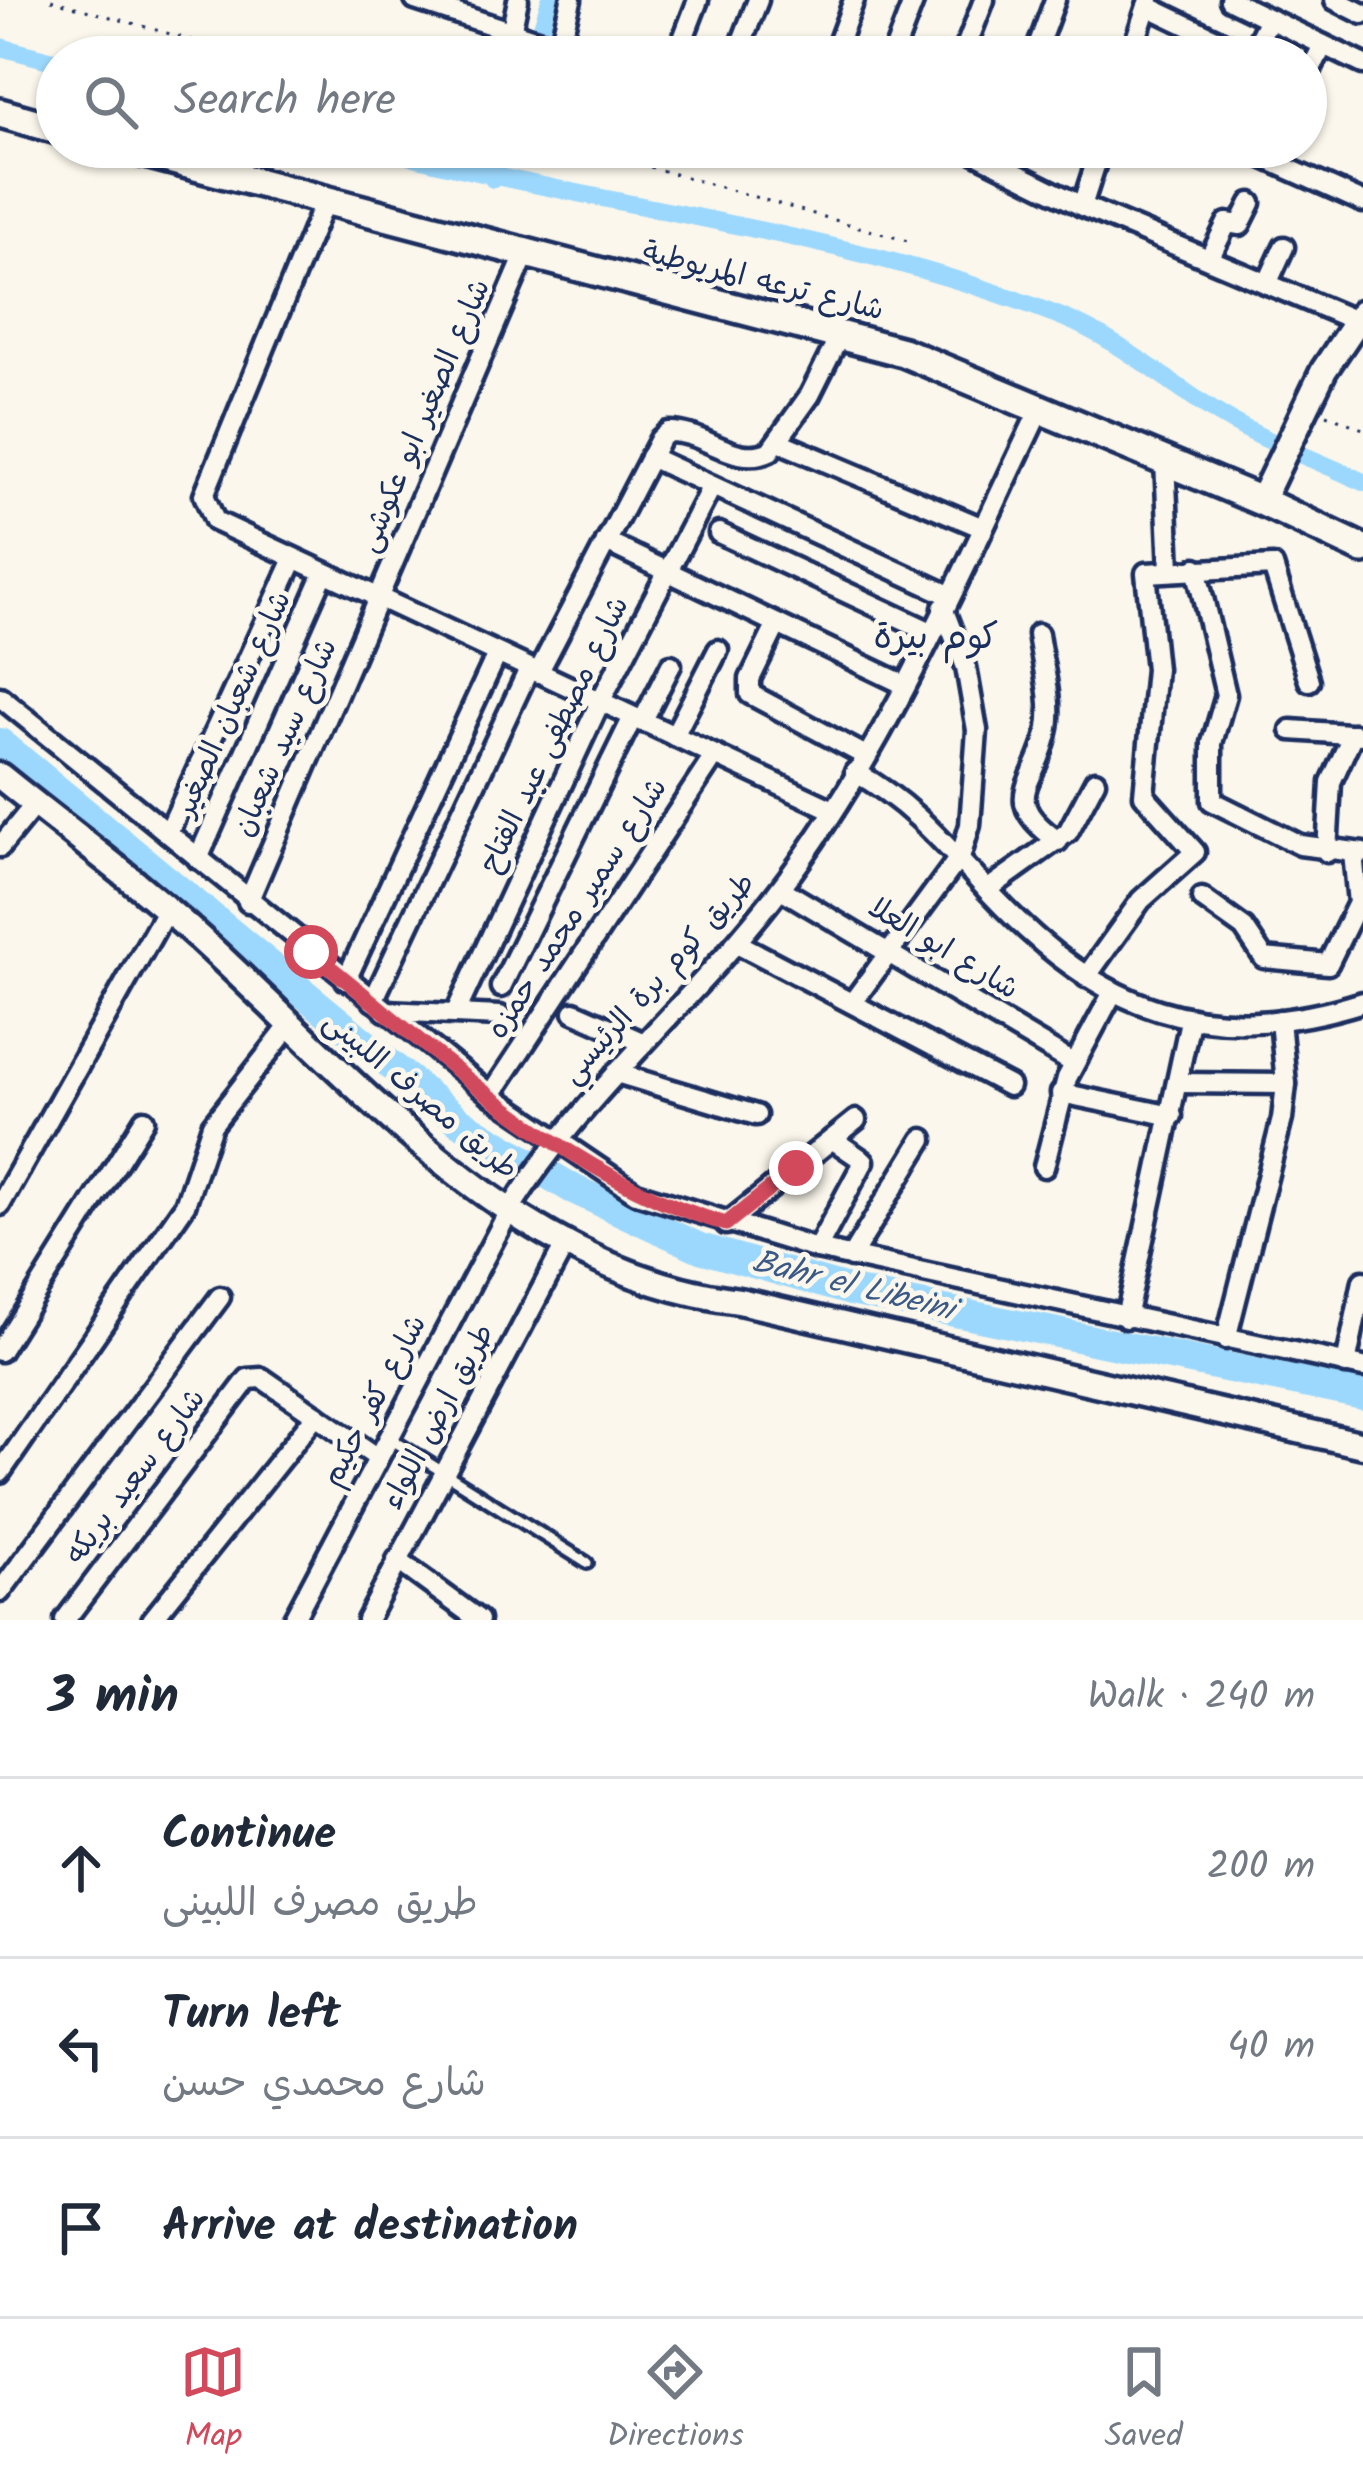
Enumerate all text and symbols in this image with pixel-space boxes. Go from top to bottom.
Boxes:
search box [36,36,1327,168]
text: Search here [174,66,396,138]
icon: search [78,69,144,135]
street label: شارع ترعه المريوطية [637,229,889,335]
street label: شارع الصغير ابو عكوشى [346,272,504,560]
street label: شارع شعبان الصغير [162,583,305,827]
street label: شارع مصطفى عبد الفتاح [467,588,643,882]
district label: كوم بيرة [874,610,998,667]
street label: شارع سيد شعبان [221,631,351,845]
street label: شارع سمير محمد حمزه [475,768,681,1050]
street label: طريق كوم برة الرئيسي [550,862,768,1096]
street label: شارع ابو العلا [858,885,1028,1013]
route start [284,925,338,979]
street label: طريق مصرف اللبينى [311,1000,529,1192]
route end [769,1141,823,1195]
water label: Bahr el Libeini [747,1236,966,1339]
street label: شارع كفر حكيم [309,1306,441,1496]
street label: طريق ارض اللواء [370,1315,508,1519]
street label: شارع سعيد بريكه [53,1378,219,1576]
text: 3 min [48,1658,179,1739]
text: Walk · 240 m [1088,1667,1315,1729]
text: Continue [162,1800,336,1872]
icon: ahead [48,1835,114,1901]
text: 200 m [1207,1837,1315,1899]
text: طريق مصرف اللبينى [162,1874,478,1936]
text: Turn left [162,1980,341,2052]
icon: left [48,2015,114,2081]
text: 40 m [1227,2017,1315,2079]
text: شارع محمدي حسن [162,2054,486,2116]
text: Arrive at destination [162,2192,578,2264]
icon: arrive [48,2195,114,2261]
tab: Map [180,2339,246,2464]
tab: Directions [607,2339,744,2464]
tab: Saved [1104,2339,1183,2464]

